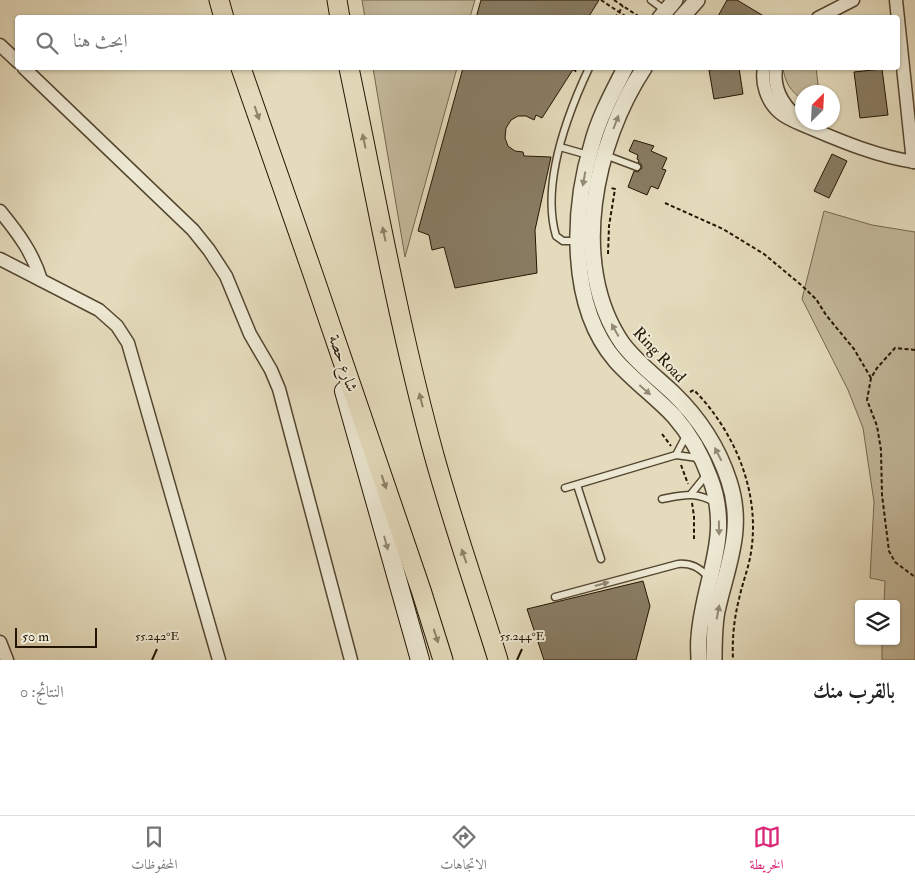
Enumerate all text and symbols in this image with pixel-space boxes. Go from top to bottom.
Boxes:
search box [15,15,900,70]
icon: search [33,29,61,57]
text: ابحث هنا [73,29,128,53]
north arrow [795,85,840,130]
one-way arrow [254,106,261,121]
one-way arrow [613,115,620,130]
one-way arrow [360,133,368,149]
one-way arrow [580,171,588,187]
one-way arrow [380,226,388,241]
one-way arrow [611,323,619,337]
street label: Ring Road [629,323,690,387]
street label: شارع حصة [321,332,362,396]
one-way arrow [639,384,651,395]
one-way arrow [417,392,425,407]
one-way arrow [714,447,722,461]
one-way arrow [380,475,388,490]
one-way arrow [715,521,723,537]
one-way arrow [383,536,391,551]
one-way arrow [460,549,467,564]
one-way arrow [595,580,610,588]
map controls [855,600,900,645]
button: layers [855,600,900,645]
one-way arrow [714,603,722,619]
scale bar [15,625,98,648]
text: 50 m [22,628,49,645]
text: 55.242°E [135,629,179,644]
one-way arrow [433,629,440,644]
text: 55.244°E [500,629,545,644]
text: بالقرب منك [813,678,895,705]
text: النتائج: 0 [20,682,64,702]
tab: المحفوظات [131,823,178,878]
tab: الاتجاهات [440,823,487,878]
tab: الخريطة [750,823,784,878]

